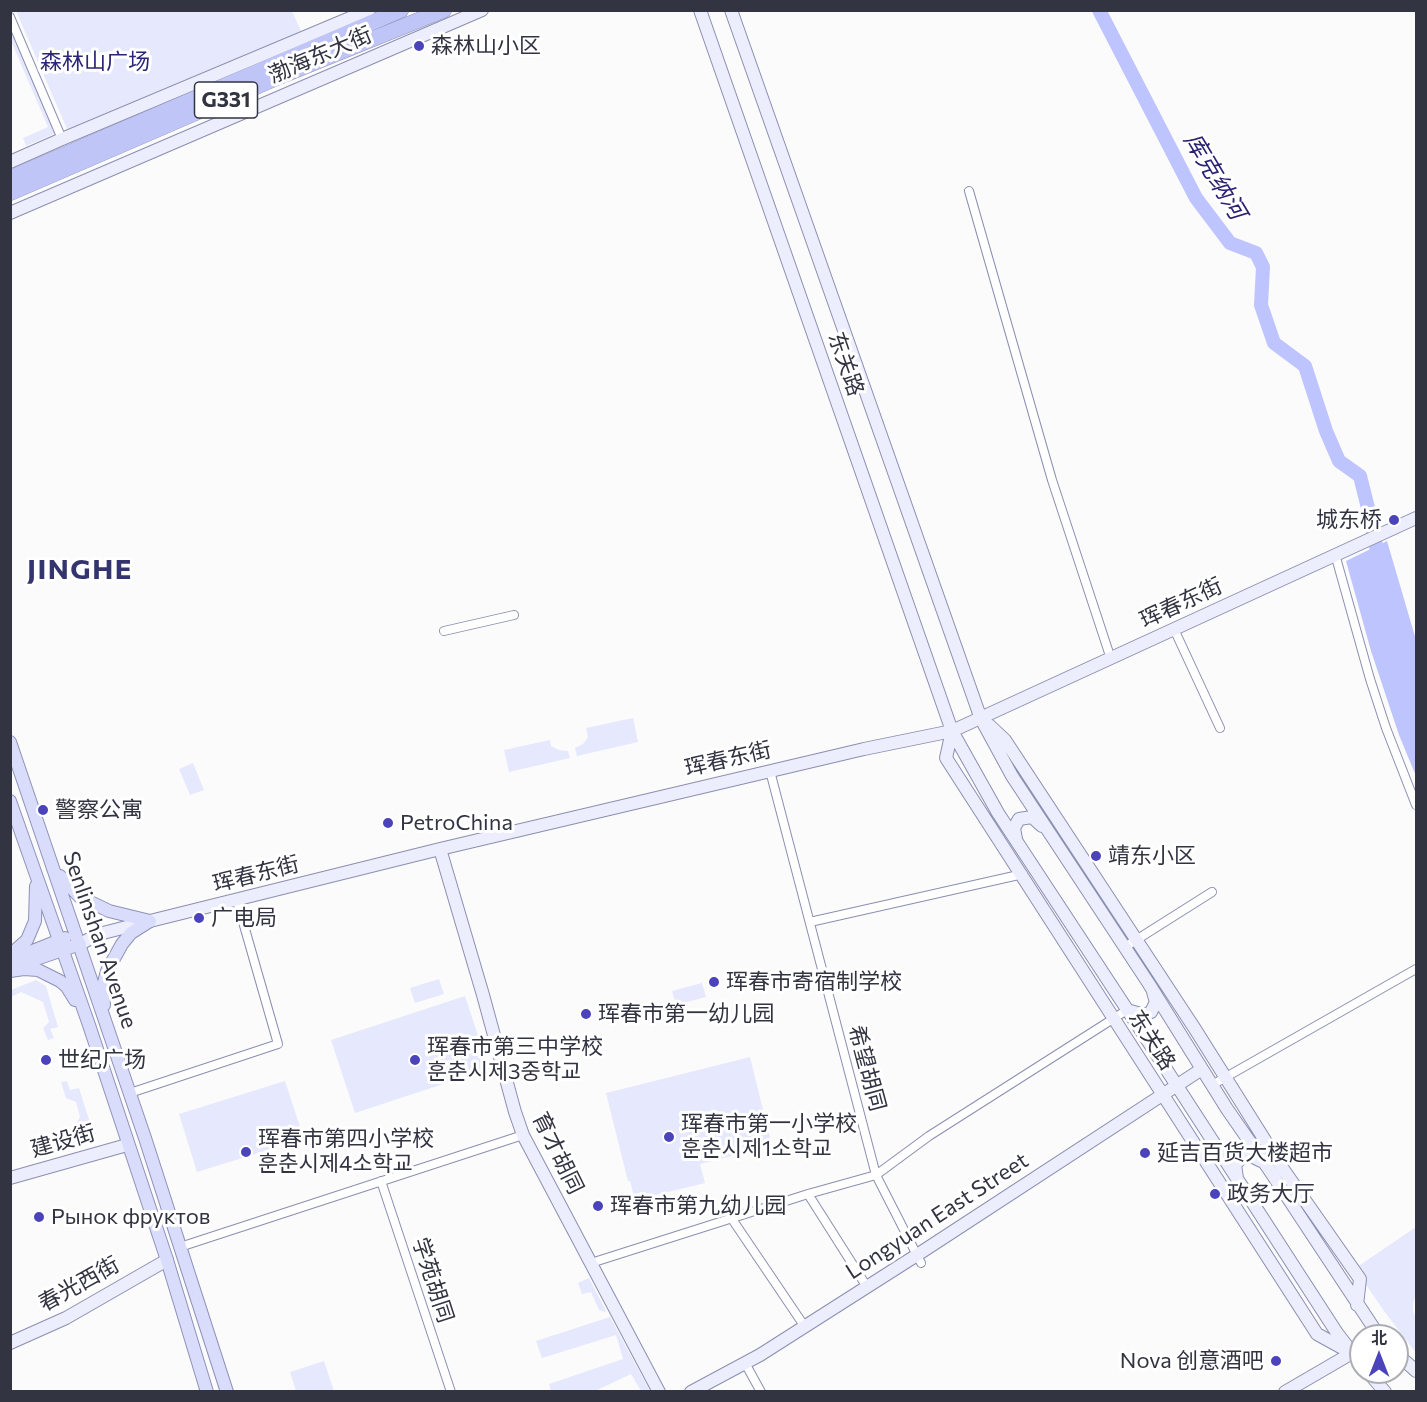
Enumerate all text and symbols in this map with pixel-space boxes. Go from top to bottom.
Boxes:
street label: 渤海东大街 [264,21,376,89]
place label: 森林山小区 [431,33,541,59]
marker: 森林山小区 [412,39,426,53]
park label: 森林山广场 [40,49,150,75]
road number: G331 [194,82,258,118]
water label: 库克纳河 [1178,127,1252,225]
street label: 东关路 [823,329,869,399]
place label: 城东桥 [1316,507,1382,533]
marker: 城东桥 [1387,513,1401,527]
district label: JINGHE [27,553,133,587]
street label: 珲春东街 [1136,572,1226,634]
street label: 珲春东街 [682,736,774,782]
place label: 警察公寓 [55,797,143,823]
marker: 警察公寓 [36,803,50,817]
place label: PetroChina [400,810,513,836]
marker: PetroChina [381,816,395,830]
place label: 靖东小区 [1108,843,1196,869]
street label: Senlinshan Avenue [57,848,143,1032]
marker: 靖东小区 [1089,849,1103,863]
street label: 珲春东街 [210,851,302,897]
place label: 广电局 [211,905,277,931]
marker: 广电局 [192,911,206,925]
place label: 珲春市寄宿制学校 [726,969,902,995]
marker: 珲春市寄宿制学校 [707,975,721,989]
place label: 珲春市第一幼儿园 [598,1001,774,1027]
street label: 东关路 [1123,1005,1181,1075]
marker: 珲春市第一幼儿园 [579,1007,593,1021]
street label: 希望胡同 [843,1022,891,1114]
place label: 珲春市第三中学校 훈춘시제3중학교 [427,1034,603,1086]
place label: 世纪广场 [58,1047,146,1073]
marker: 世纪广场 [39,1053,53,1067]
marker: 珲春市第三中学校 훈춘시제3중학교 [408,1053,422,1067]
street label: 育才胡同 [527,1108,589,1198]
place label: 珲春市第一小学校 훈춘시제1소학교 [681,1111,857,1162]
street label: 建设街 [28,1119,98,1163]
place label: 珲春市第四小学校 훈춘시제4소학교 [258,1126,434,1178]
marker: 珲春市第一小学校 훈춘시제1소학교 [662,1130,676,1144]
place label: 延吉百货大楼超市 [1157,1140,1333,1166]
marker: 珲春市第四小学校 훈춘시제4소학교 [239,1145,253,1159]
marker: 延吉百货大楼超市 [1138,1146,1152,1160]
street label: Longyuan East Street [841,1147,1033,1285]
place label: 政务大厅 [1227,1181,1315,1207]
marker: 政务大厅 [1208,1187,1222,1201]
place label: 珲春市第九幼儿园 [610,1193,786,1219]
marker: 珲春市第九幼儿园 [591,1199,605,1213]
place label: Рынок фруктов [51,1204,210,1230]
marker: Рынок фруктов [32,1210,46,1224]
street label: 学苑胡同 [407,1234,459,1326]
street label: 春光西街 [34,1251,124,1317]
north arrow [1349,1324,1409,1384]
text: 北 [1371,1328,1387,1347]
place label: Nova 创意酒吧 [1120,1348,1264,1374]
marker: Nova 创意酒吧 [1269,1354,1283,1368]

